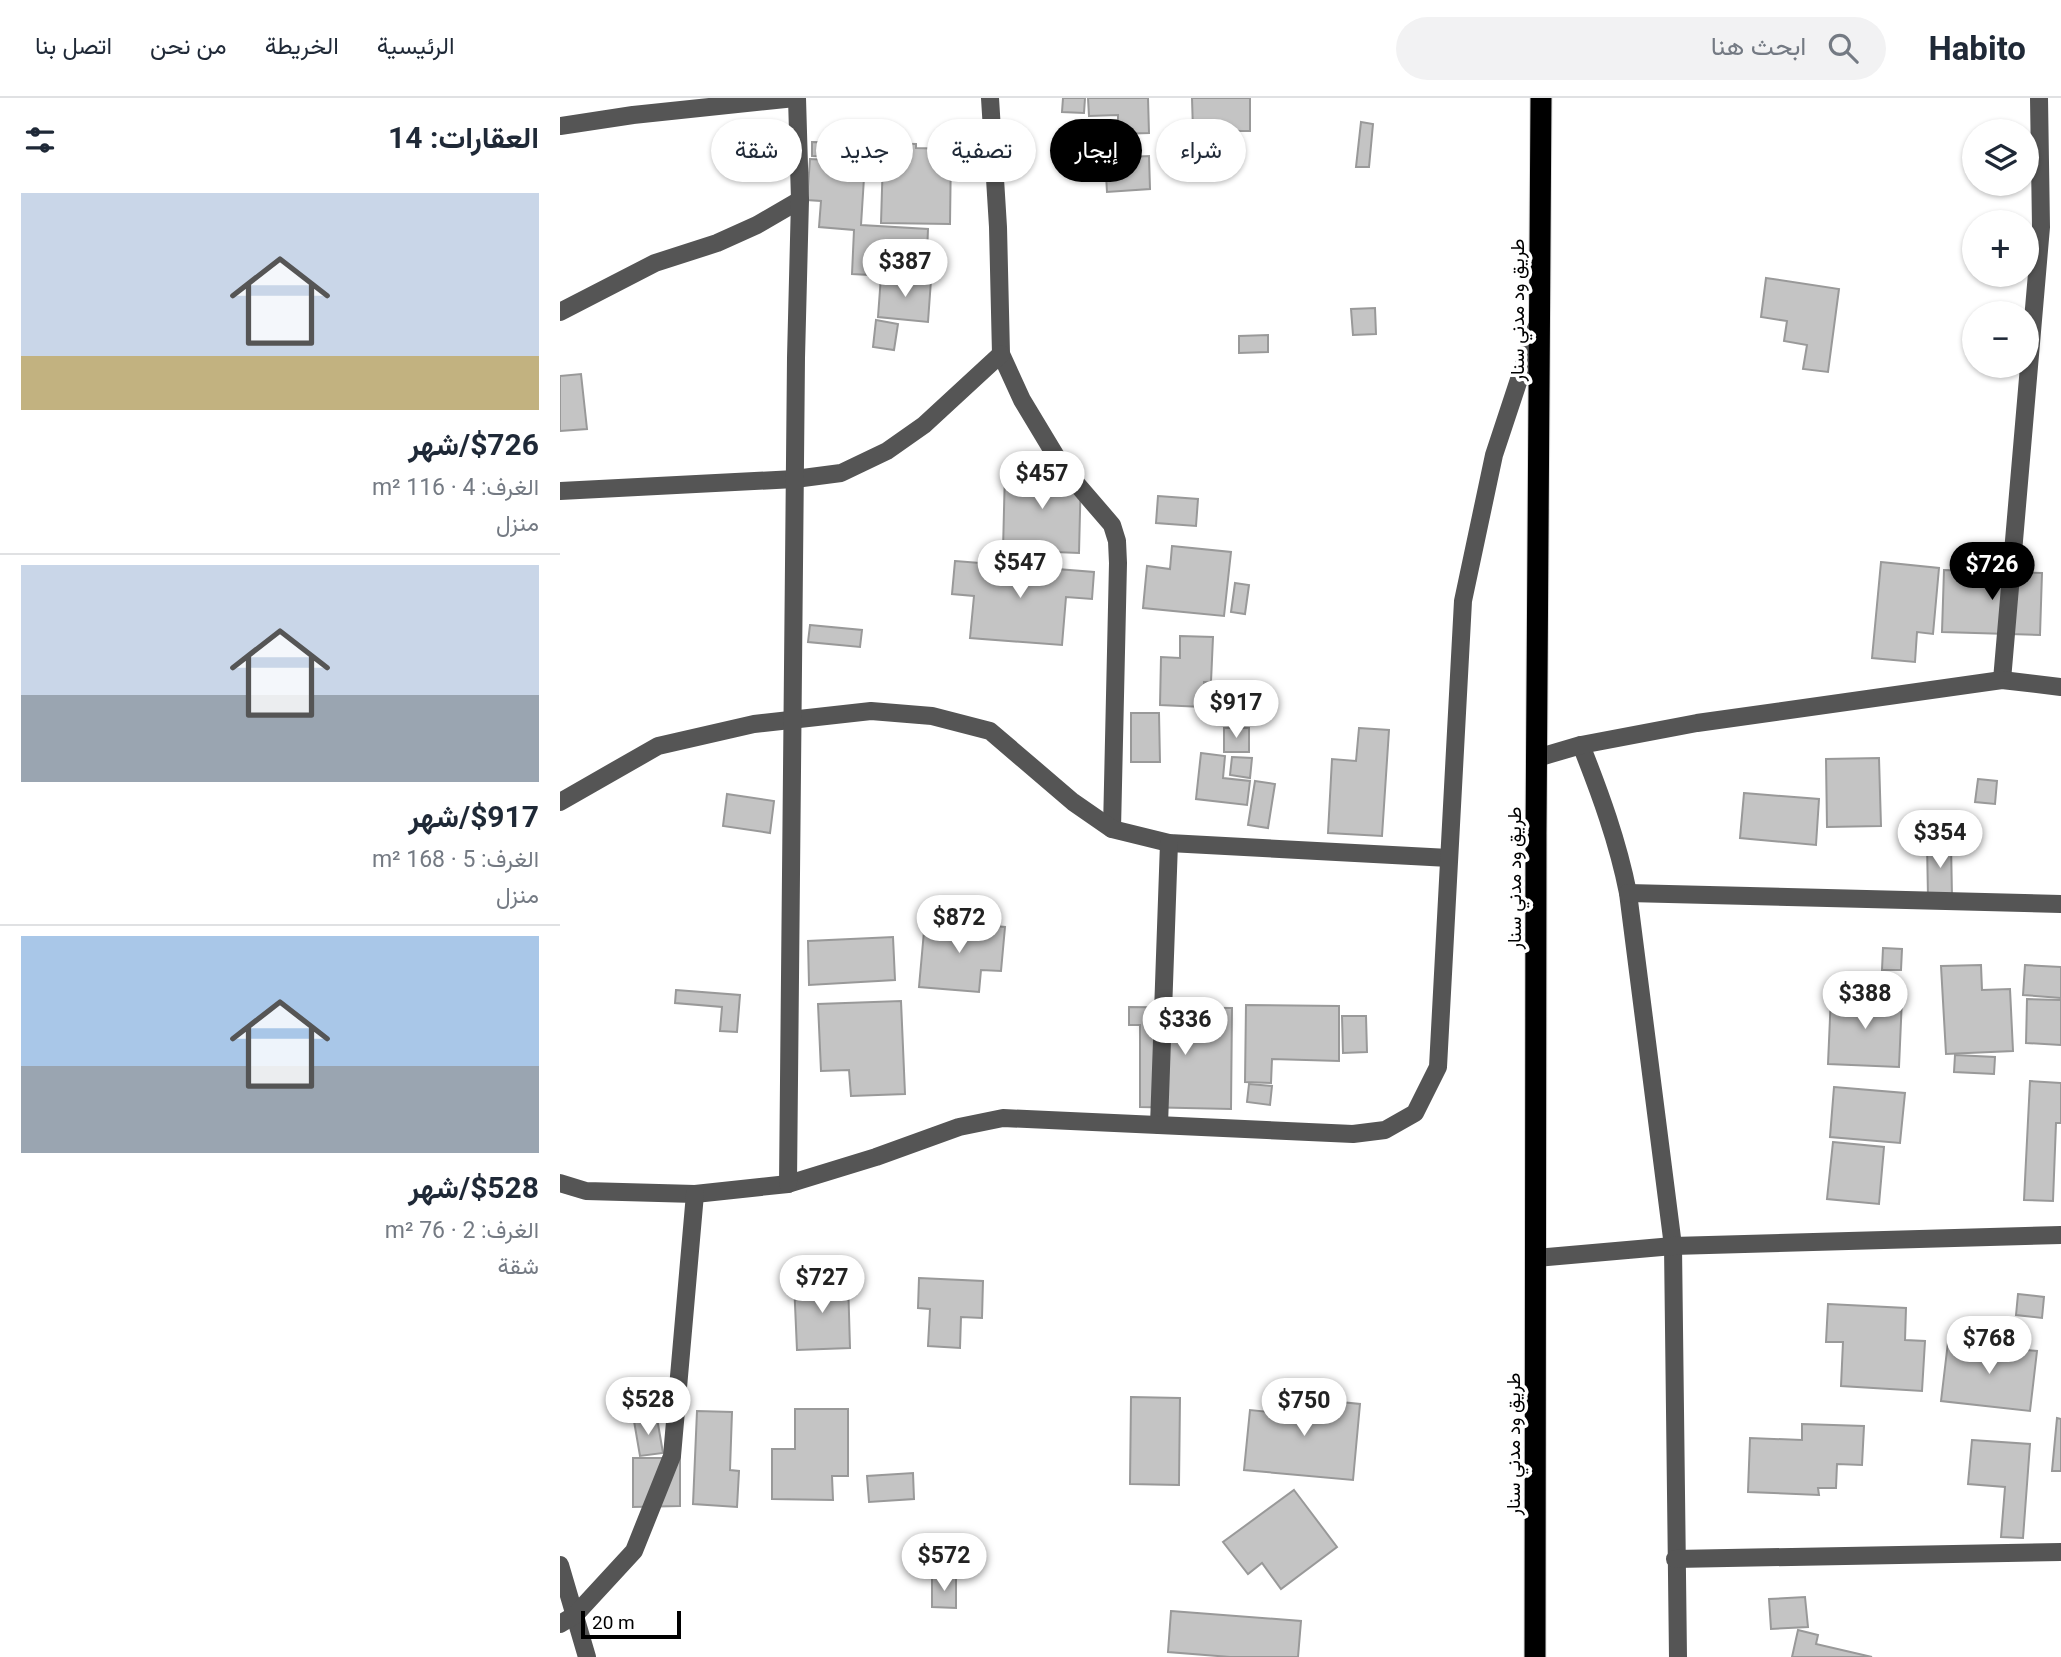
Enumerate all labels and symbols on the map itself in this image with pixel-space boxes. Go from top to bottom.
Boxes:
street label: طريق ود مدني سنار [1506,239,1533,382]
pin: $387 [864,240,946,299]
pin: $457 [1001,452,1083,511]
pin: $547 [979,540,1061,600]
pin: $726 [1951,542,2033,602]
pin: $917 [1195,680,1277,740]
street label: طريق ود مدني سنار [1503,807,1530,950]
pin: $354 [1899,810,1981,870]
pin: $872 [918,896,1000,955]
pin: $388 [1824,972,1906,1031]
pin: $336 [1144,998,1226,1057]
pin: $727 [781,1256,863,1315]
pin: $768 [1948,1316,2030,1376]
street label: طريق ود مدني سنار [1502,1373,1529,1516]
pin: $528 [607,1378,689,1437]
pin: $750 [1263,1378,1345,1438]
pin: $572 [903,1534,985,1593]
scale bar [581,1608,681,1640]

